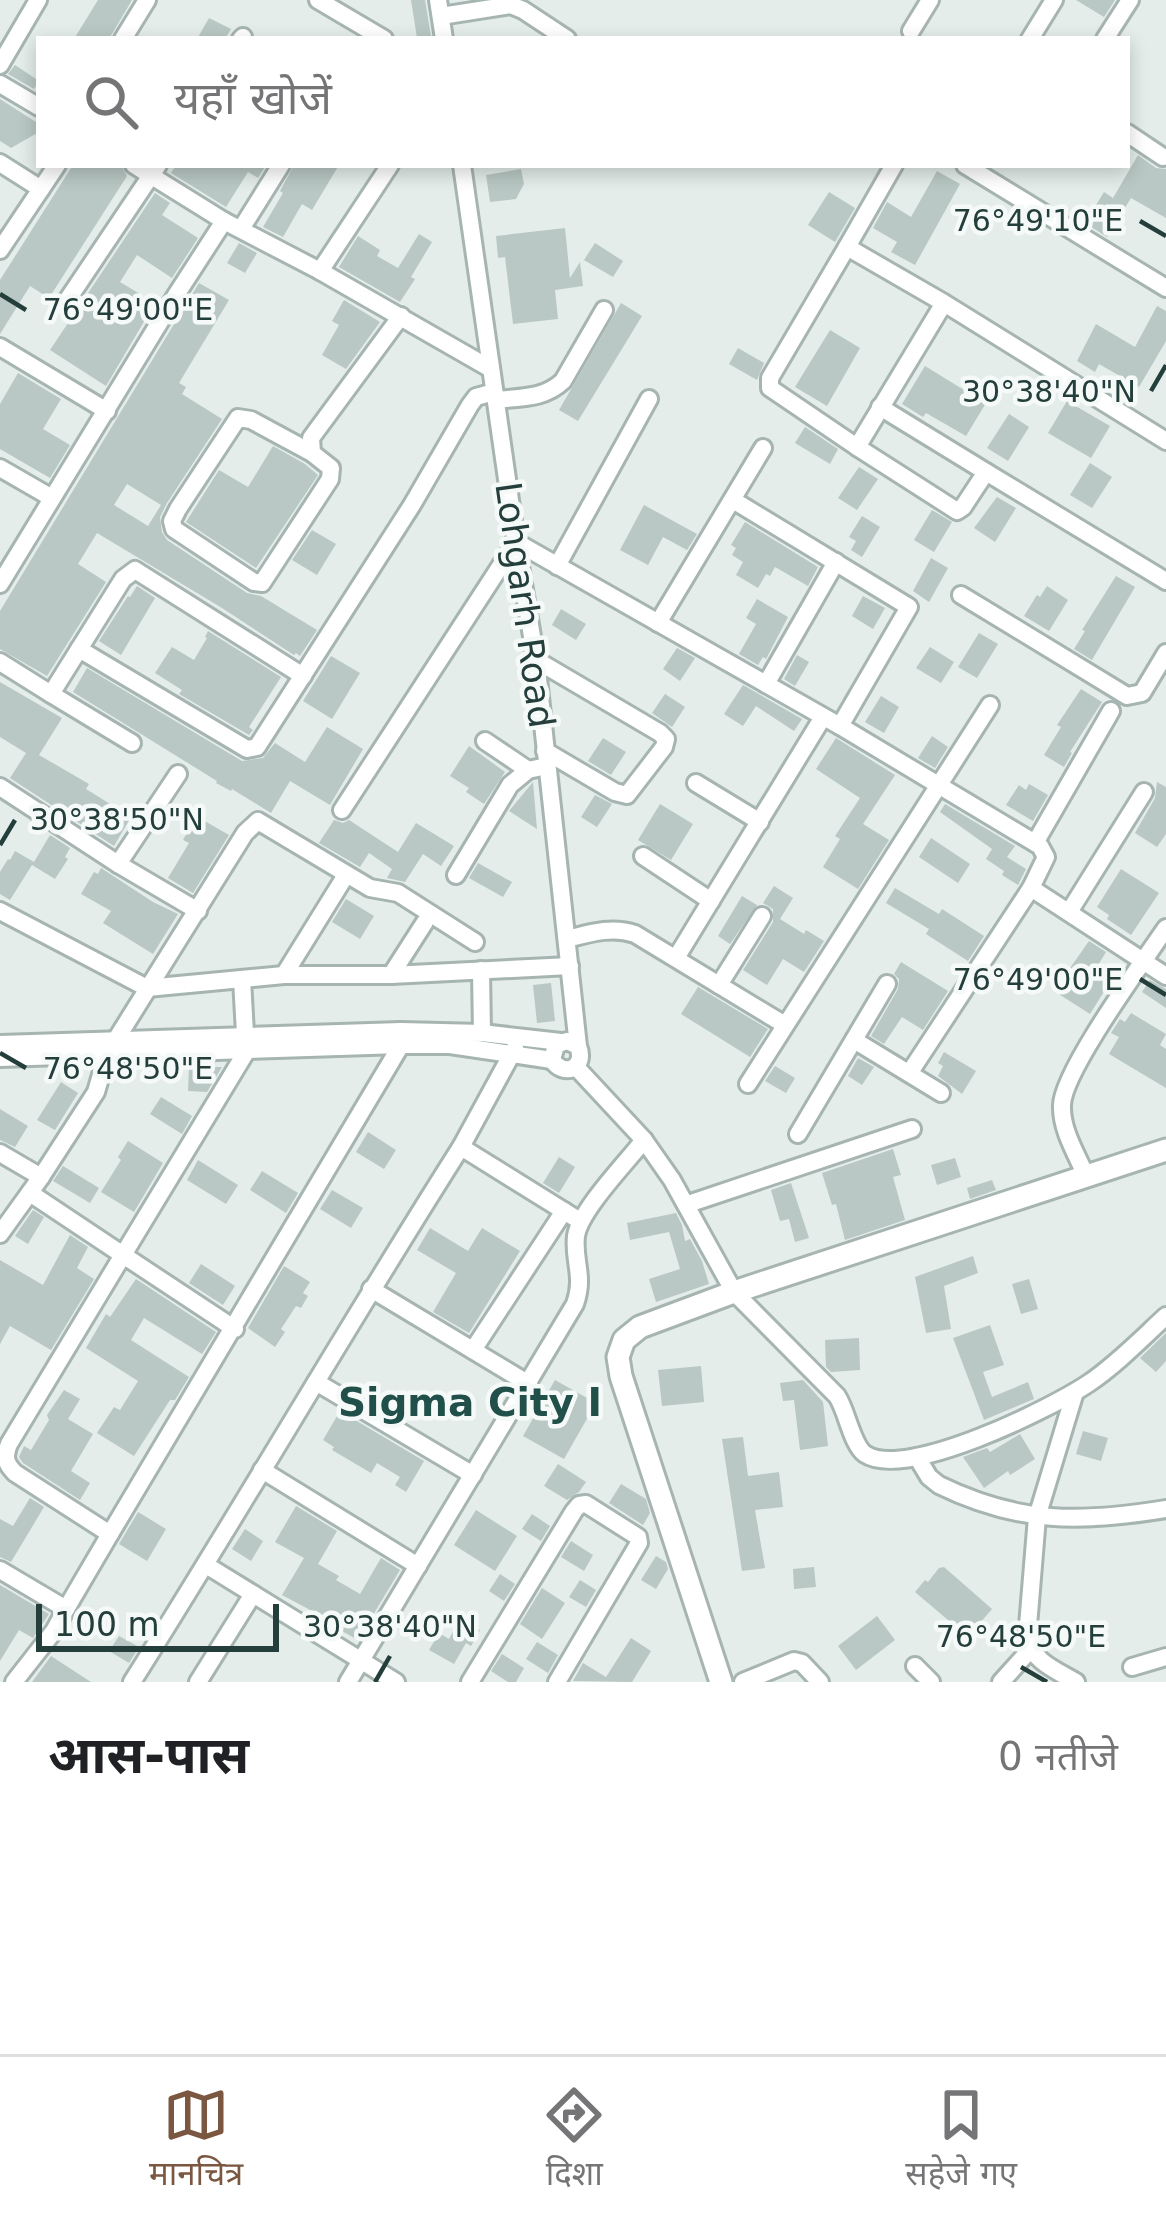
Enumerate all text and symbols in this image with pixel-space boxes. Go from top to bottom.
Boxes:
search box [36,36,1130,168]
icon: search [78,69,144,135]
text: यहाँ खोजें [174,72,332,125]
text: 76°49'10"E [953,203,1123,238]
text: 76°49'00"E [43,292,213,327]
text: 30°38'40"N [962,374,1136,409]
street label: Lohgarh Road [487,479,563,731]
text: 30°38'50"N [30,802,204,837]
text: 76°49'00"E [953,962,1123,997]
text: 76°48'50"E [43,1051,213,1086]
district label: Sigma City I [338,1380,602,1425]
scale bar [36,1598,279,1651]
text: 100 m [54,1605,160,1644]
text: 30°38'40"N [303,1609,477,1644]
text: 76°48'50"E [936,1619,1106,1654]
text: आस-पास [48,1726,249,1785]
text: 0 नतीजे [998,1734,1118,1779]
tab: मानचित्र [149,2082,243,2198]
tab: दिशा [541,2082,607,2198]
tab: सहेजे गए [905,2082,1017,2198]

